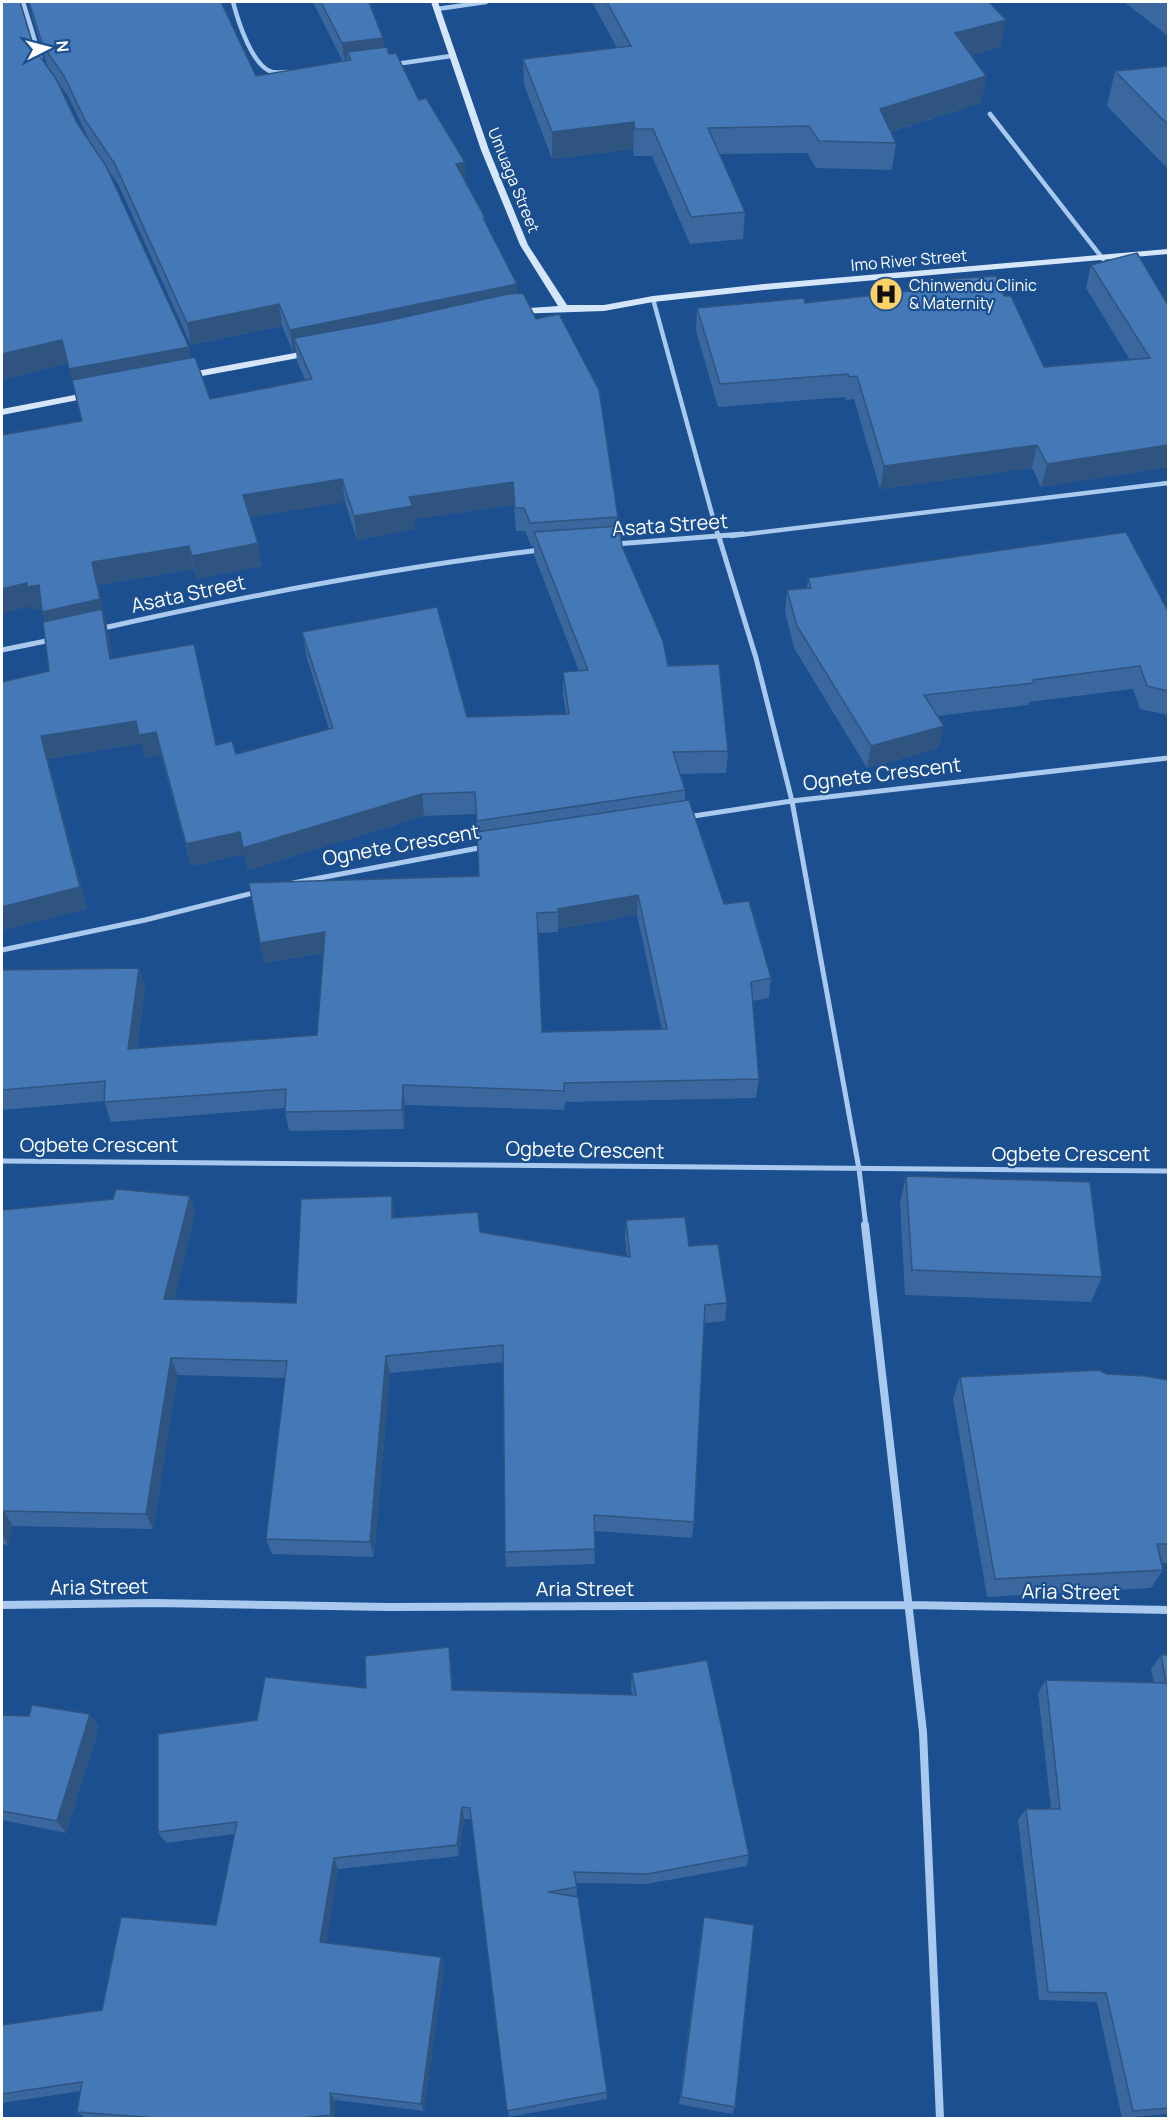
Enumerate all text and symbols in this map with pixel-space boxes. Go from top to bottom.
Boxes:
north arrow [18,18,78,78]
text: N [51,40,74,53]
street label: Umuaga Street [483,124,545,236]
street label: Imo River Street [850,244,968,276]
place label: Chinwendu Clinic & Maternity [909,274,1037,314]
hospital icon: Chinwendu Clinic & Maternity [868,276,904,312]
street label: Asata Street [611,507,729,542]
street label: Asata Street [128,568,248,619]
street label: Ognete Crescent [802,750,962,797]
street label: Ognete Crescent [320,817,481,872]
street label: Ogbete Crescent [20,1131,178,1158]
street label: Ogbete Crescent [505,1135,665,1164]
street label: Ogbete Crescent [992,1140,1150,1167]
street label: Aria Street [50,1572,148,1601]
street label: Aria Street [536,1575,634,1602]
street label: Aria Street [1022,1577,1120,1606]

